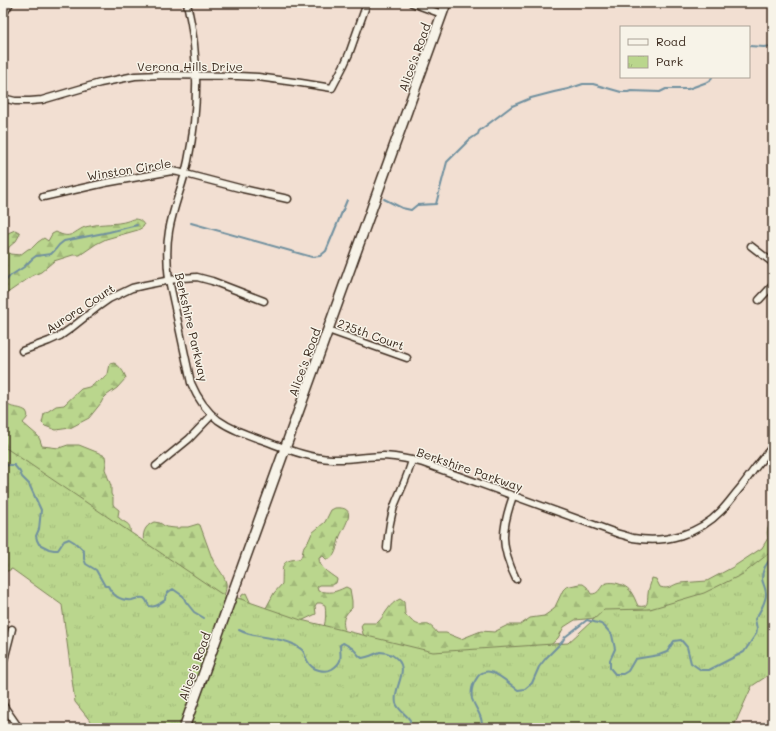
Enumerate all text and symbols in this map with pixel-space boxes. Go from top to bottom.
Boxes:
street label: Alice's Road [394,20,434,93]
legend [620,26,750,78]
text: Road [656,33,686,49]
text: Park [656,53,683,69]
street label: Verona Hills Drive [137,58,243,74]
street label: Winston Circle [86,154,172,184]
street label: Berkshire Parkway [172,271,212,383]
street label: Aurora Court [43,280,117,336]
street label: 275th Court [335,315,407,353]
street label: Alice's Road [284,325,324,398]
street label: Berkshire Parkway [415,443,525,495]
street label: Alice's Road [174,629,214,702]

